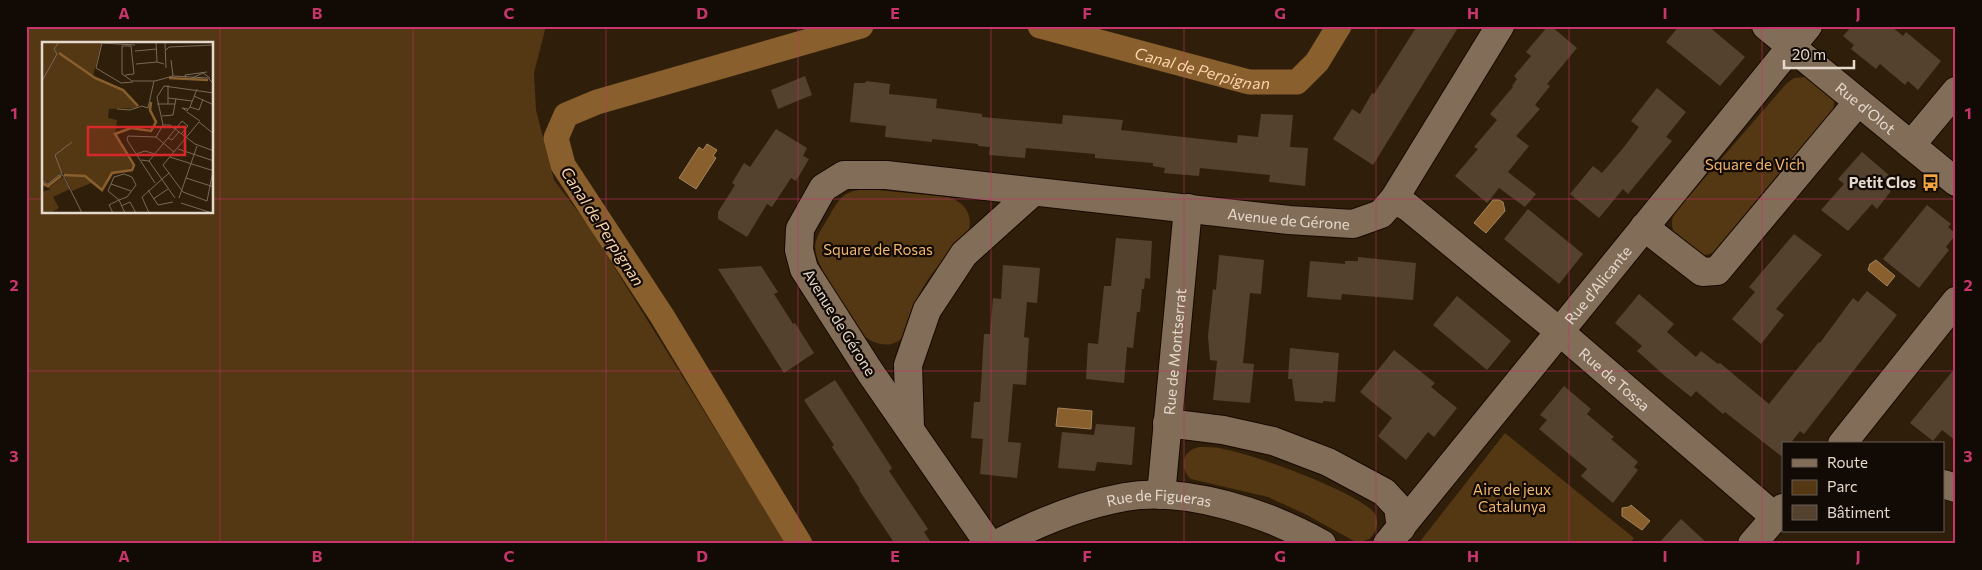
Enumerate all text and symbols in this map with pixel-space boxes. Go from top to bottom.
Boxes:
text: A [118,3,130,22]
text: B [312,3,323,22]
text: C [504,3,515,22]
text: D [696,3,708,22]
text: E [890,3,900,22]
text: F [1082,3,1092,22]
text: G [1274,3,1286,22]
text: H [1467,3,1479,22]
text: I [1662,3,1668,22]
text: J [1855,3,1861,22]
scale bar [1784,38,1854,70]
inset map [42,42,214,214]
water label: Canal de Perpignan [1133,42,1270,92]
text: 20 m [1792,45,1826,63]
street label: Rue d'Olot [1832,78,1899,138]
text: 1 [10,103,18,122]
text: 1 [1964,103,1972,122]
park label: Square de Vich [1705,155,1805,173]
water label: Canal de Perpignan [557,163,649,289]
bus stop icon: Petit Clos [1920,172,1940,192]
place label: Petit Clos [1849,173,1916,191]
street label: Avenue de Gérone [1227,204,1350,233]
park label: Square de Rosas [823,240,933,258]
street label: Rue d'Alicante [1560,242,1635,328]
street label: Avenue de Gérone [800,265,880,379]
text: 2 [9,275,19,294]
text: 2 [1963,275,1973,294]
street label: Rue de Montserrat [1160,287,1189,416]
street label: Rue de Tossa [1576,344,1654,414]
legend [1782,442,1944,532]
text: 3 [9,446,19,465]
text: 3 [1963,446,1973,465]
text: Route [1827,453,1868,471]
text: Parc [1827,477,1857,495]
park label: Aire de jeux Catalunya [1473,480,1551,515]
street label: Rue de Figueras [1105,486,1214,510]
text: Bâtiment [1827,503,1890,521]
text: A [118,546,130,565]
text: B [312,546,323,565]
text: C [504,546,515,565]
text: D [696,546,708,565]
text: E [890,546,900,565]
text: F [1082,546,1092,565]
text: G [1274,546,1286,565]
text: H [1467,546,1479,565]
text: I [1662,546,1668,565]
text: J [1855,546,1861,565]

